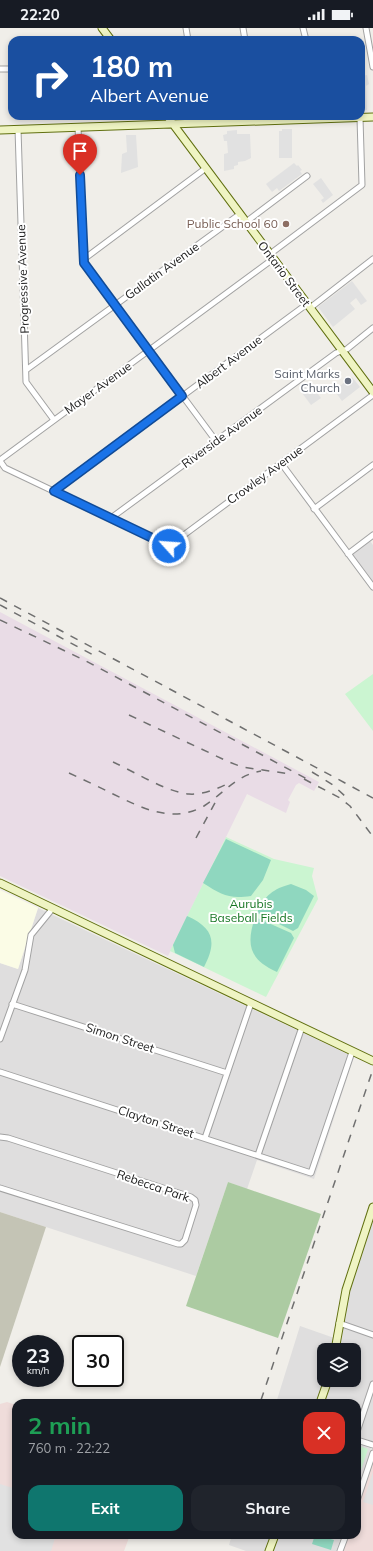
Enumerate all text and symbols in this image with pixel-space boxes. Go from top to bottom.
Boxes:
text: 22:20 [20,5,60,24]
text: 180 m [90,49,173,84]
icon: right [24,52,76,104]
text: Albert Avenue [90,84,209,107]
pin [63,134,97,175]
icon: arrive [69,140,91,162]
place label: Public School 60 [187,216,278,231]
marker: Public School 60 [281,219,291,229]
street label: Progressive Avenue [13,224,32,334]
street label: Ontario Street [255,238,314,309]
street label: Gallatin Avenue [122,239,202,302]
street label: Albert Avenue [193,332,265,391]
street label: Mayer Avenue [61,358,134,417]
place label: Saint Marks Church [274,366,340,395]
marker: Saint Marks Church [343,376,353,386]
street label: Riverside Avenue [179,402,265,471]
street label: Crowley Avenue [224,442,306,507]
position arrow [148,525,190,567]
park label: Aurubis Baseball Fields [209,896,293,925]
street label: Simon Street [84,1019,156,1056]
street label: Clayton Street [116,1102,196,1141]
street label: Rebecca Park [115,1166,192,1205]
speed limit sign: 30 [72,1335,124,1387]
text: 23 [26,1343,50,1368]
map controls [317,1343,361,1387]
button: layers [317,1343,361,1387]
text: km/h [27,1364,49,1377]
text: 2 min [28,1410,91,1440]
button: close [303,1412,345,1454]
text: 760 m · 22:22 [28,1440,110,1456]
button: Exit [28,1485,183,1531]
button: Share [191,1485,345,1531]

